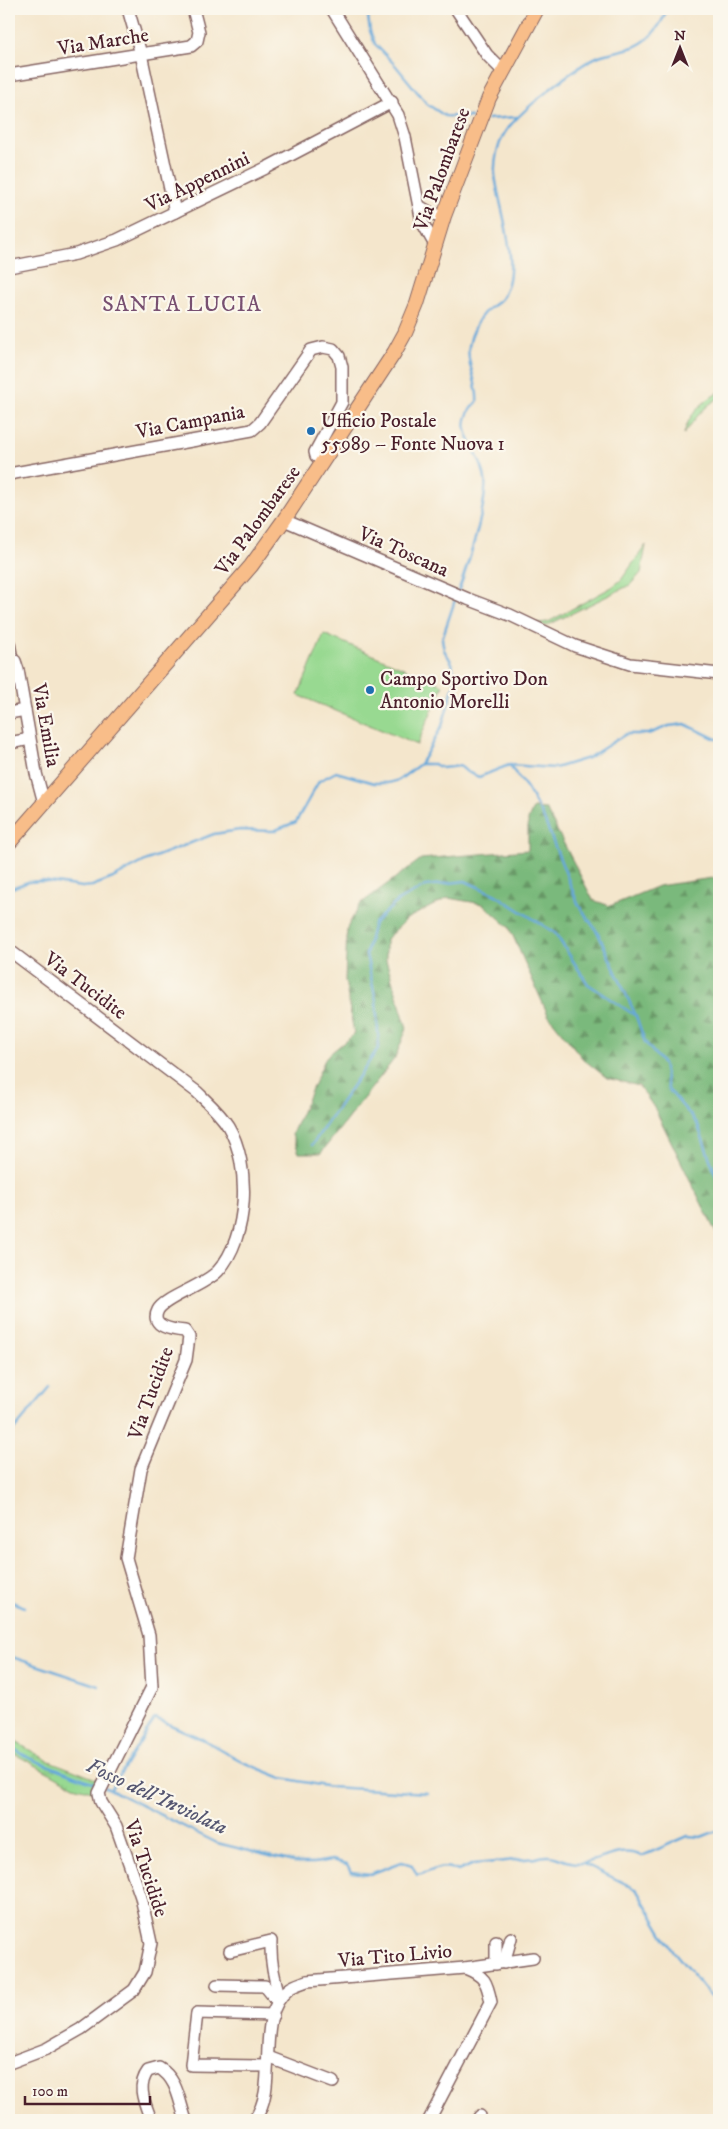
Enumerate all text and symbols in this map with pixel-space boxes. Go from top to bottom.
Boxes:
north arrow [656,22,706,72]
street label: Via Marche [55,23,151,62]
text: N [674,27,686,45]
street label: Via Palombarese [408,104,476,236]
street label: Via Appennini [140,146,254,219]
district label: SANTA LUCIA [102,291,262,318]
street label: Via Campania [133,400,247,445]
place label: Ufficio Postale 55989 – Fonte Nuova 1 [321,409,505,457]
marker: Ufficio Postale 55989 – Fonte Nuova 1 [305,425,317,437]
street label: Via Palombarese [209,461,306,582]
street label: Via Toscana [354,521,453,584]
place label: Campo Sportivo Don Antonio Morelli [380,667,548,715]
street label: Via Emilia [26,681,65,770]
marker: Campo Sportivo Don Antonio Morelli [364,684,376,696]
street label: Via Tucidite [38,946,131,1025]
street label: Via Tucidite [123,1344,180,1444]
water label: Fosso dell'Inviolata [82,1753,231,1841]
street label: Via Tucidide [118,1816,173,1920]
street label: Via Tito Livio [336,1939,453,1974]
scale bar [25,2074,150,2106]
text: 100 m [32,2082,68,2101]

